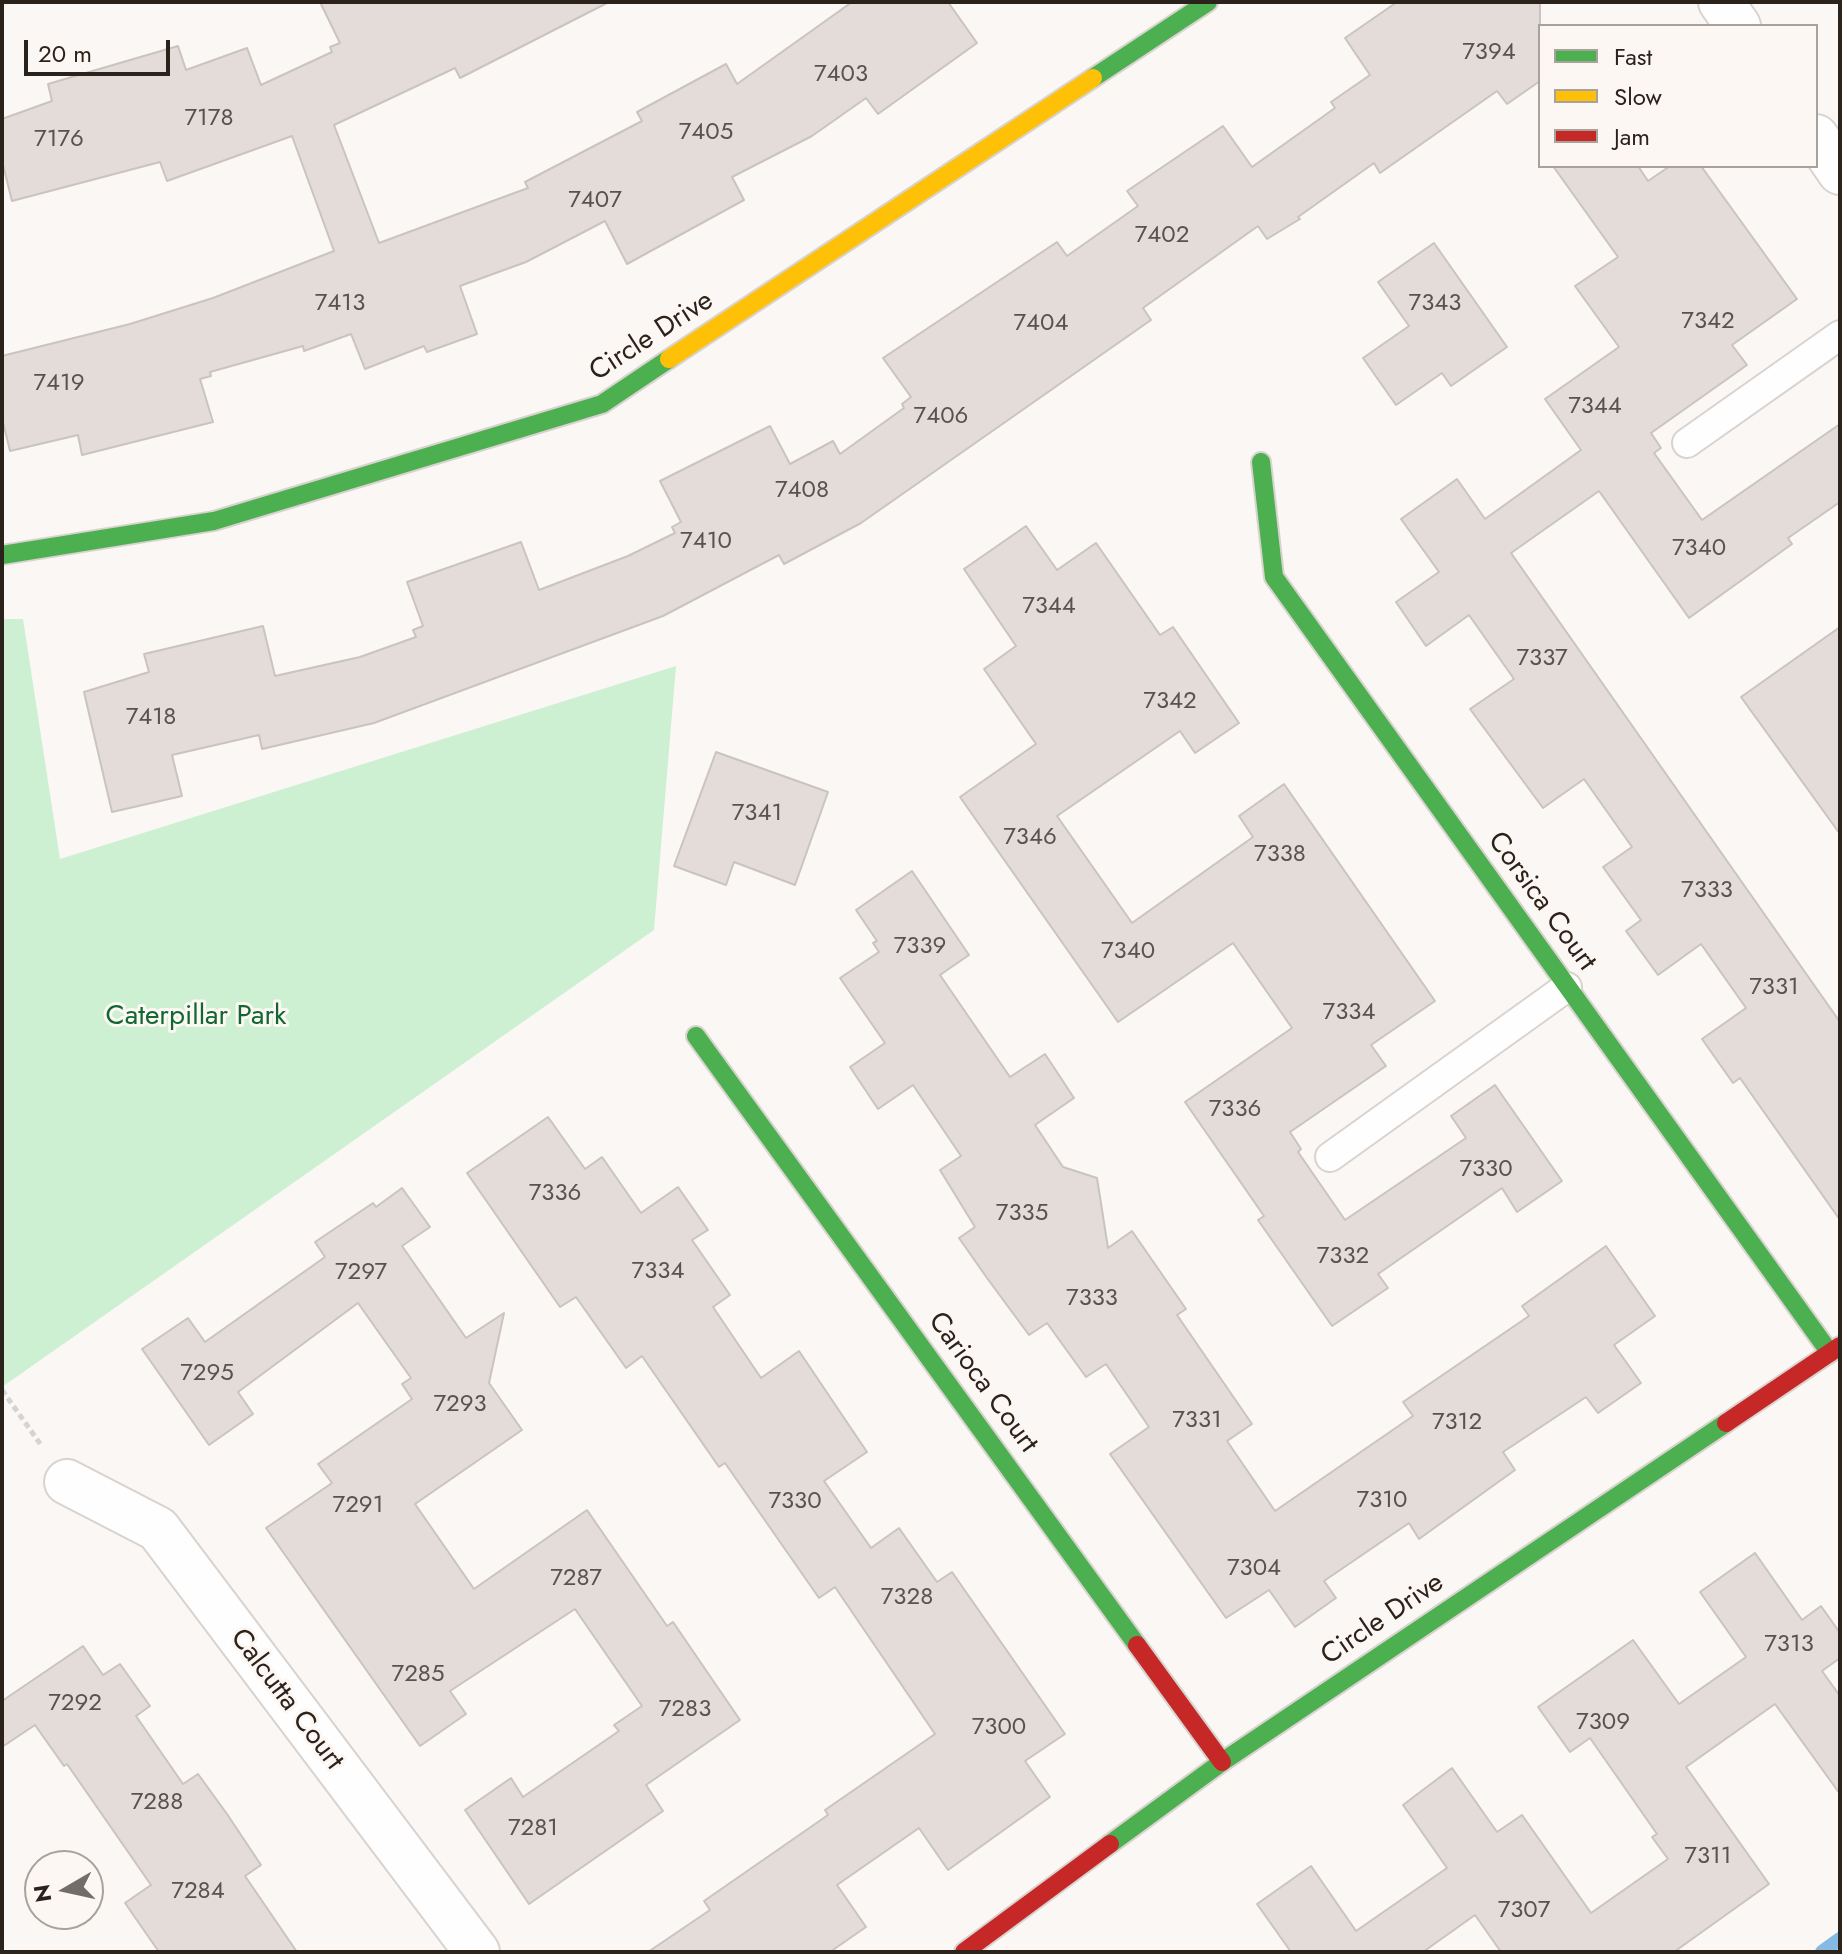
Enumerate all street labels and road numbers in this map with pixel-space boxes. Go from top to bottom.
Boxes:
street label: Circle Drive [584,285,720,389]
street label: Corsica Court [1479,826,1603,978]
street label: Carioca Court [920,1306,1044,1460]
street label: Circle Drive [1315,1567,1451,1673]
street label: Calcutta Court [222,1623,350,1777]

